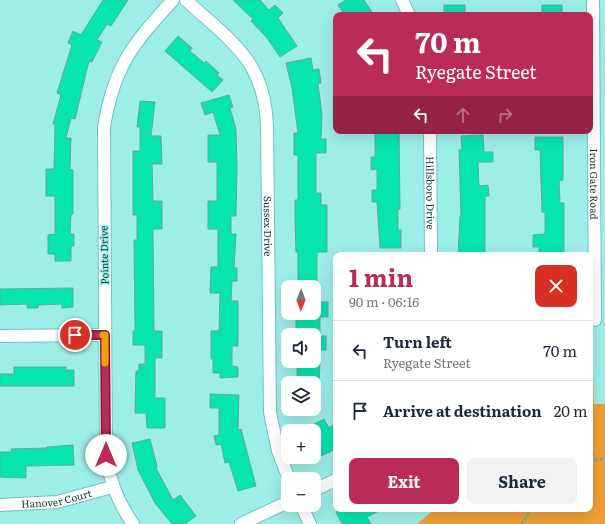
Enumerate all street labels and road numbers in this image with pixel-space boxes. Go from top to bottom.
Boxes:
street label: Iron Gate Road [587,148,602,220]
street label: Hillsboro Drive [423,156,439,230]
street label: Sussex Drive [261,196,276,257]
street label: Pointe Drive [95,225,112,285]
street label: Hanover Court [21,485,93,511]

